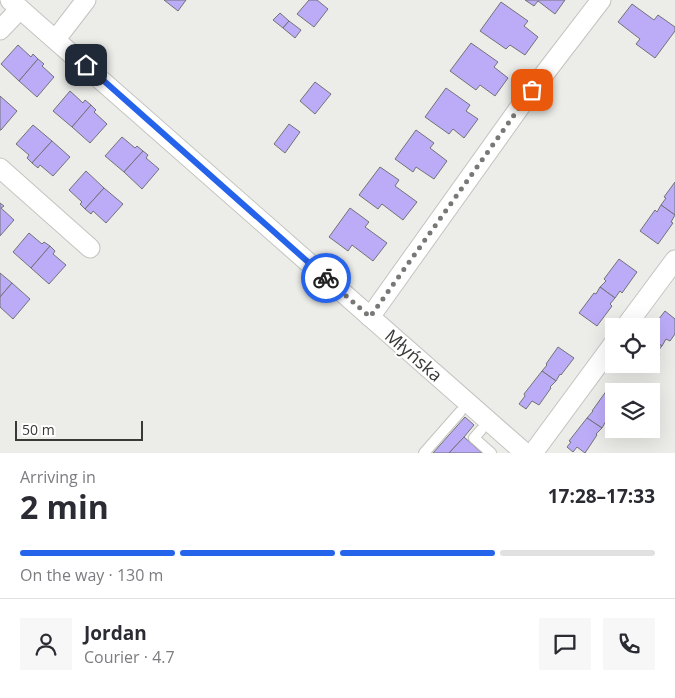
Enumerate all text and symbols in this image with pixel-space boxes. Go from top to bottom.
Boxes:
pin [65,44,107,86]
icon: home [72,51,100,79]
pin [511,69,553,111]
icon: bag [518,76,546,104]
courier [301,253,351,303]
icon: bike [312,264,340,292]
map controls [605,318,660,438]
button: locate [605,318,660,373]
street label: Młyńska [380,323,448,387]
button: layers [605,383,660,438]
scale bar [15,418,142,441]
text: 50 m [22,420,55,439]
text: Arriving in [20,466,96,488]
text: 17:28–17:33 [548,483,655,509]
text: 2 min [20,485,109,528]
text: On the way · 130 m [20,564,163,586]
button: person [20,618,72,670]
button: chat [539,618,591,670]
button: phone [603,618,655,670]
text: Jordan [84,620,147,646]
text: Courier · 4.7 [84,646,175,668]

